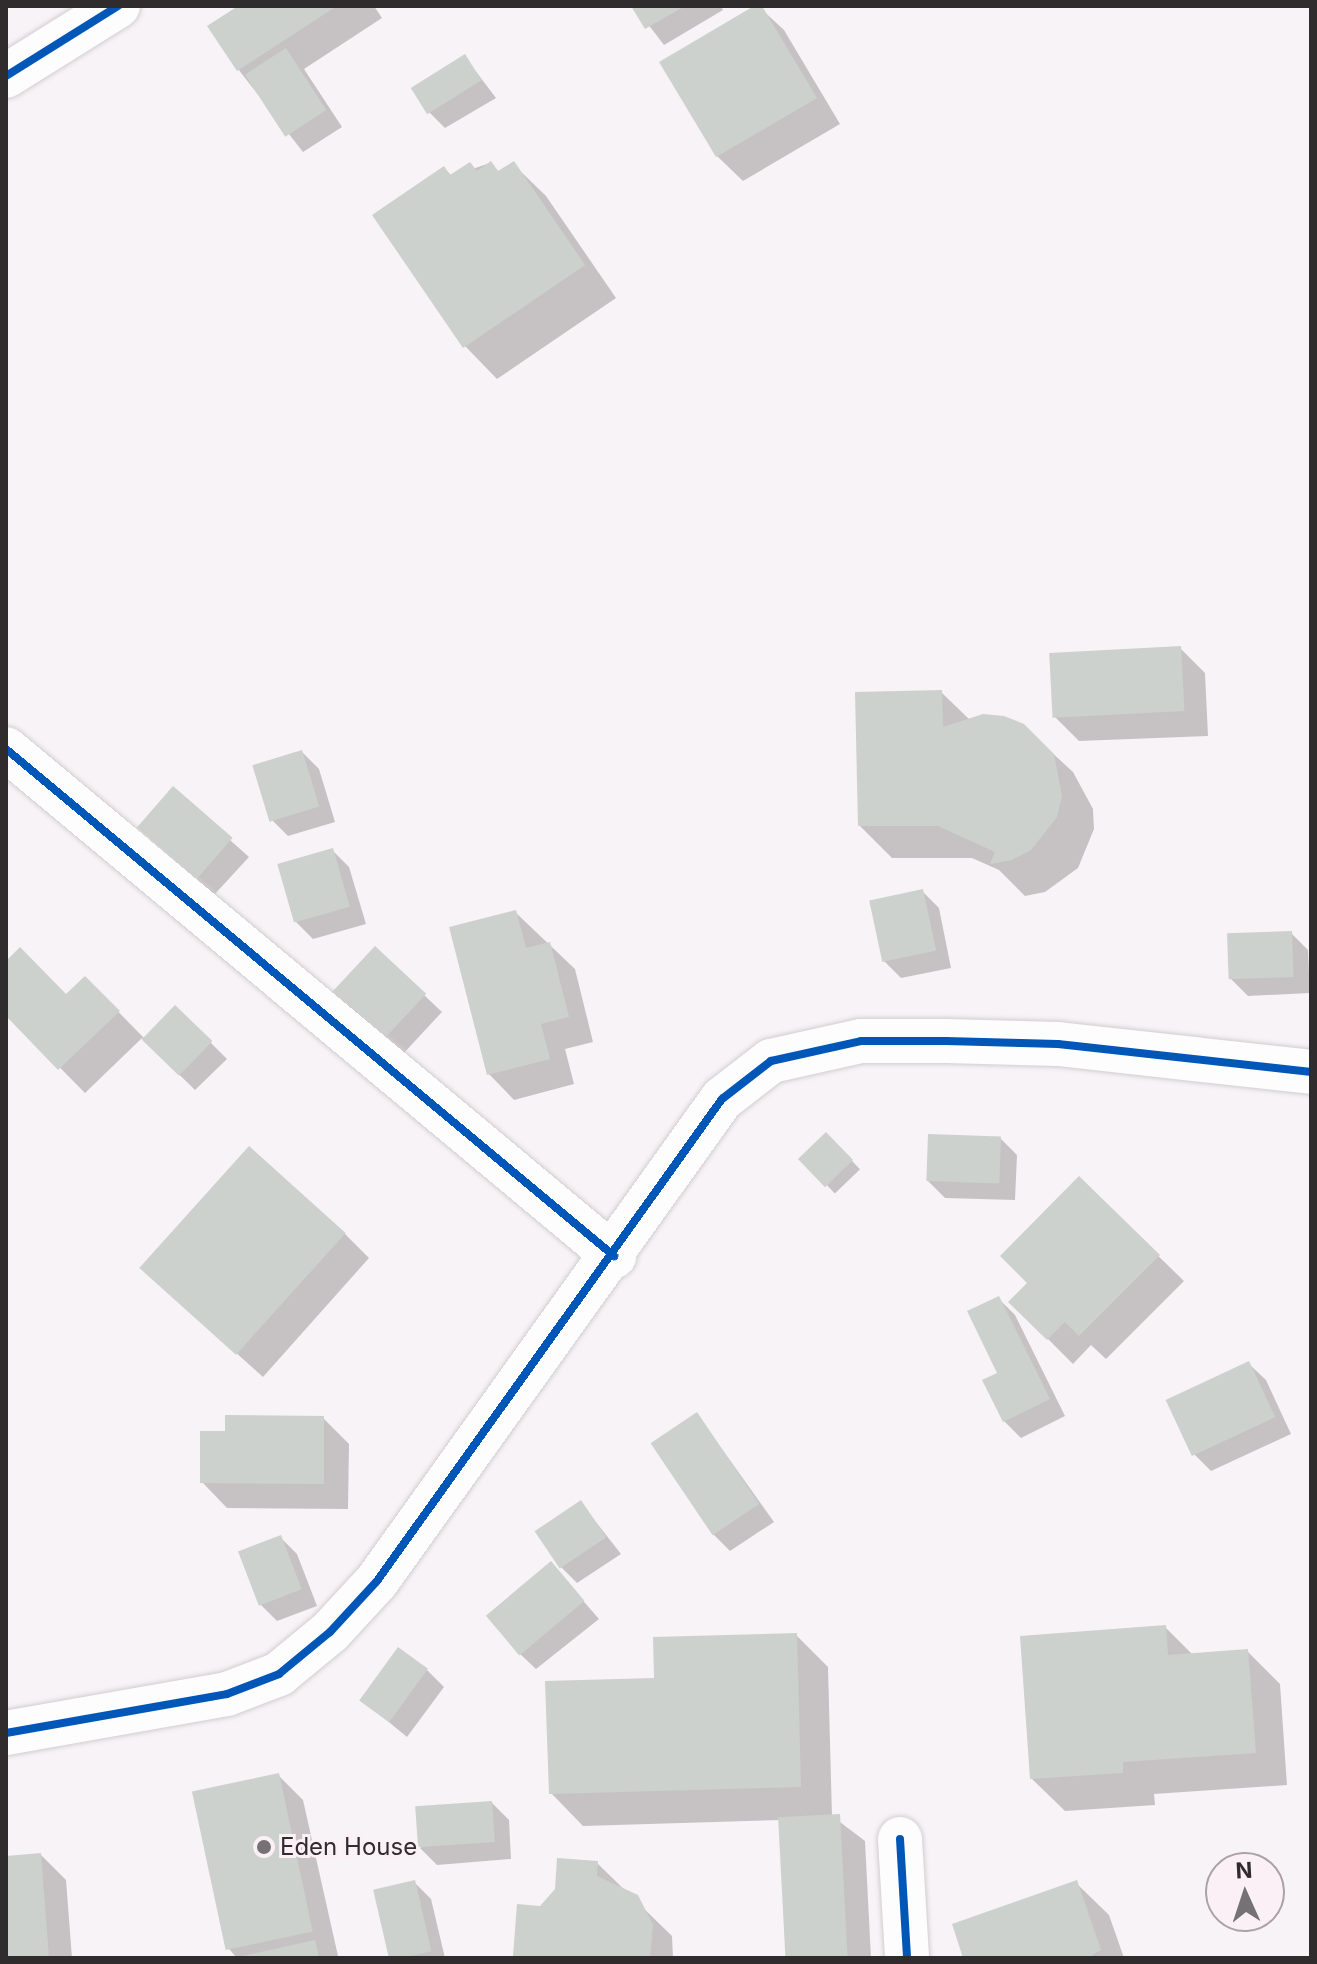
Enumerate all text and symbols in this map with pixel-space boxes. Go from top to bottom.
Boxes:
place label: Eden House [280,1833,417,1861]
marker: Eden House [255,1838,273,1856]
north arrow [1205,1852,1285,1932]
text: N [1235,1857,1253,1883]

